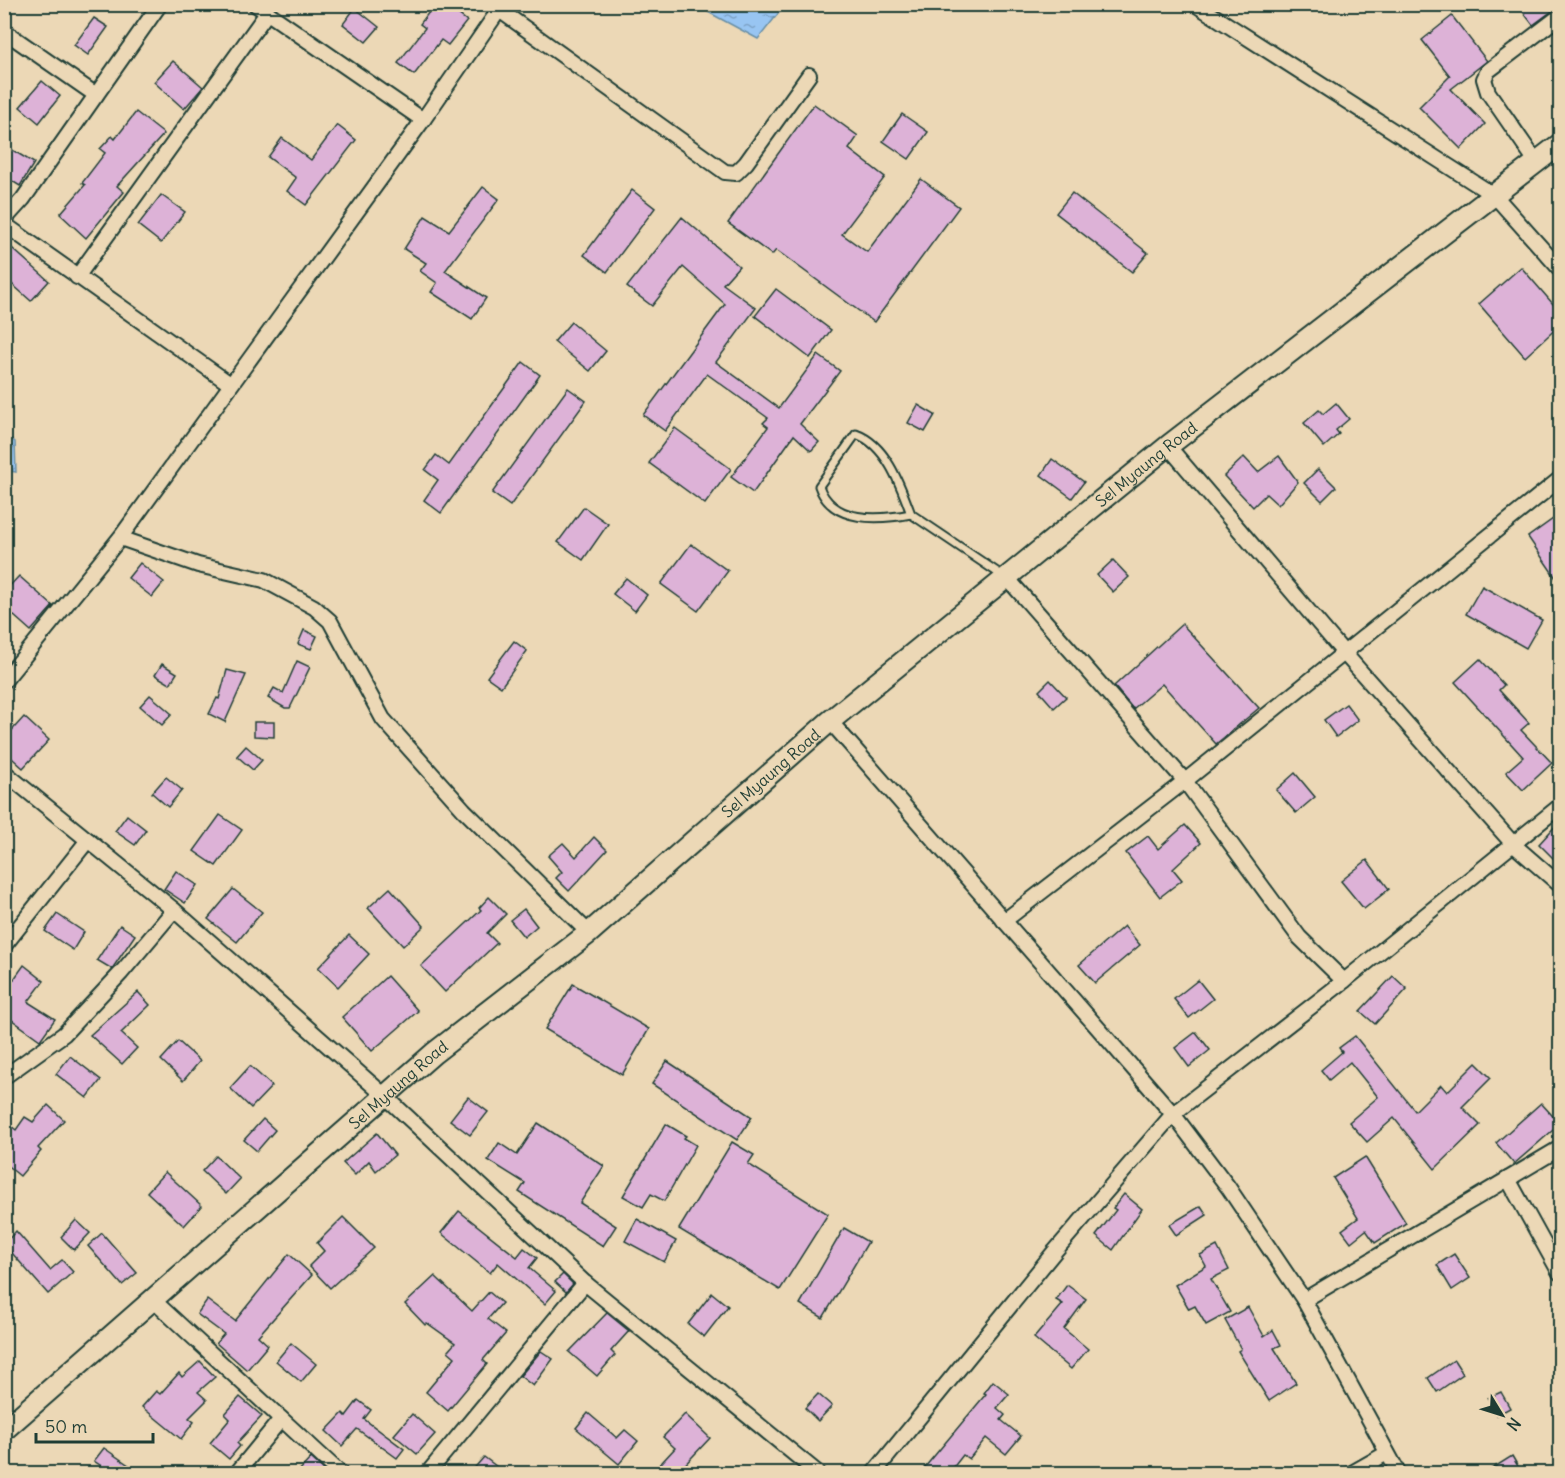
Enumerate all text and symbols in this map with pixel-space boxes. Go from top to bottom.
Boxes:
street label: Sel Myaung Road [1091,417,1201,511]
street label: Sel Myaung Road [717,724,824,822]
street label: Sel Myaung Road [344,1036,452,1133]
north arrow [1472,1385,1532,1445]
scale bar [36,1406,153,1444]
text: N [1503,1414,1525,1435]
text: 50 m [45,1415,87,1438]

